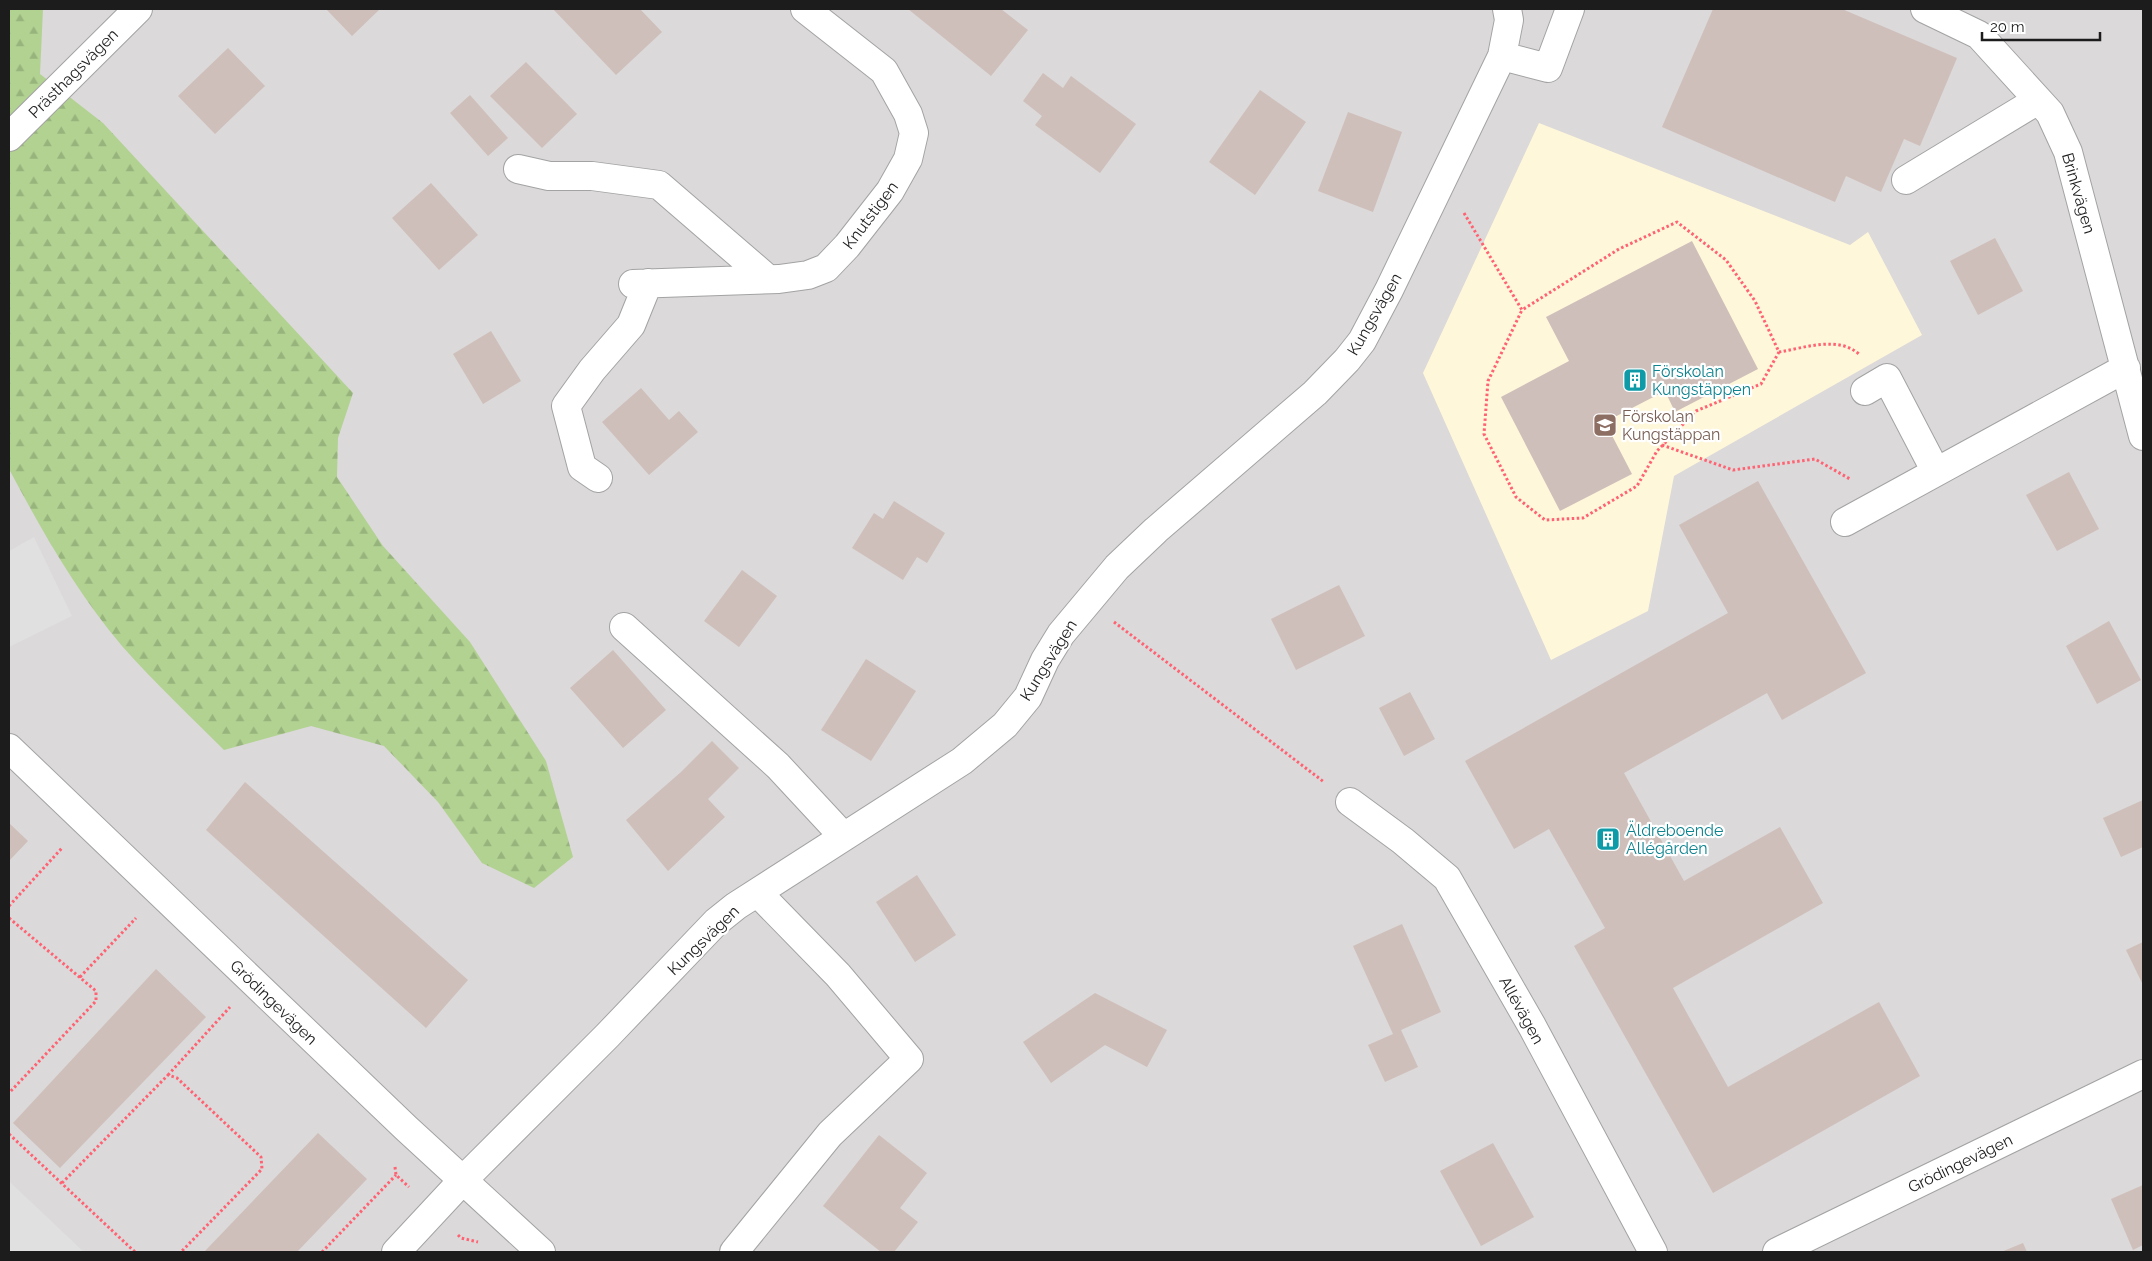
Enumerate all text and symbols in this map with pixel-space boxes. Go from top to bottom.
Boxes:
scale bar [1982,10,2100,42]
text: 20 m [1990,18,2025,36]
street label: Prästhagsvägen [25,25,122,122]
street label: Brinkvägen [2058,151,2099,236]
street label: Knutstigen [839,178,902,253]
street label: Kungsvägen [1343,270,1406,359]
place label: Förskolan Kungstäppen [1652,362,1751,399]
building icon: Förskolan Kungstäppen [1622,367,1648,393]
place label: Förskolan Kungstäppan [1622,407,1720,444]
school or university icon: Förskolan Kungstäppan [1592,412,1618,438]
street label: Kungsvägen [1016,616,1081,704]
place label: Äldreboende Allégården [1626,820,1723,858]
building icon: Äldreboende Allégården [1595,826,1621,852]
street label: Kungsvägen [664,902,743,979]
street label: Grödingevägen [226,956,321,1049]
street label: Allévägen [1495,973,1548,1047]
street label: Grödingevägen [1905,1130,2016,1197]

